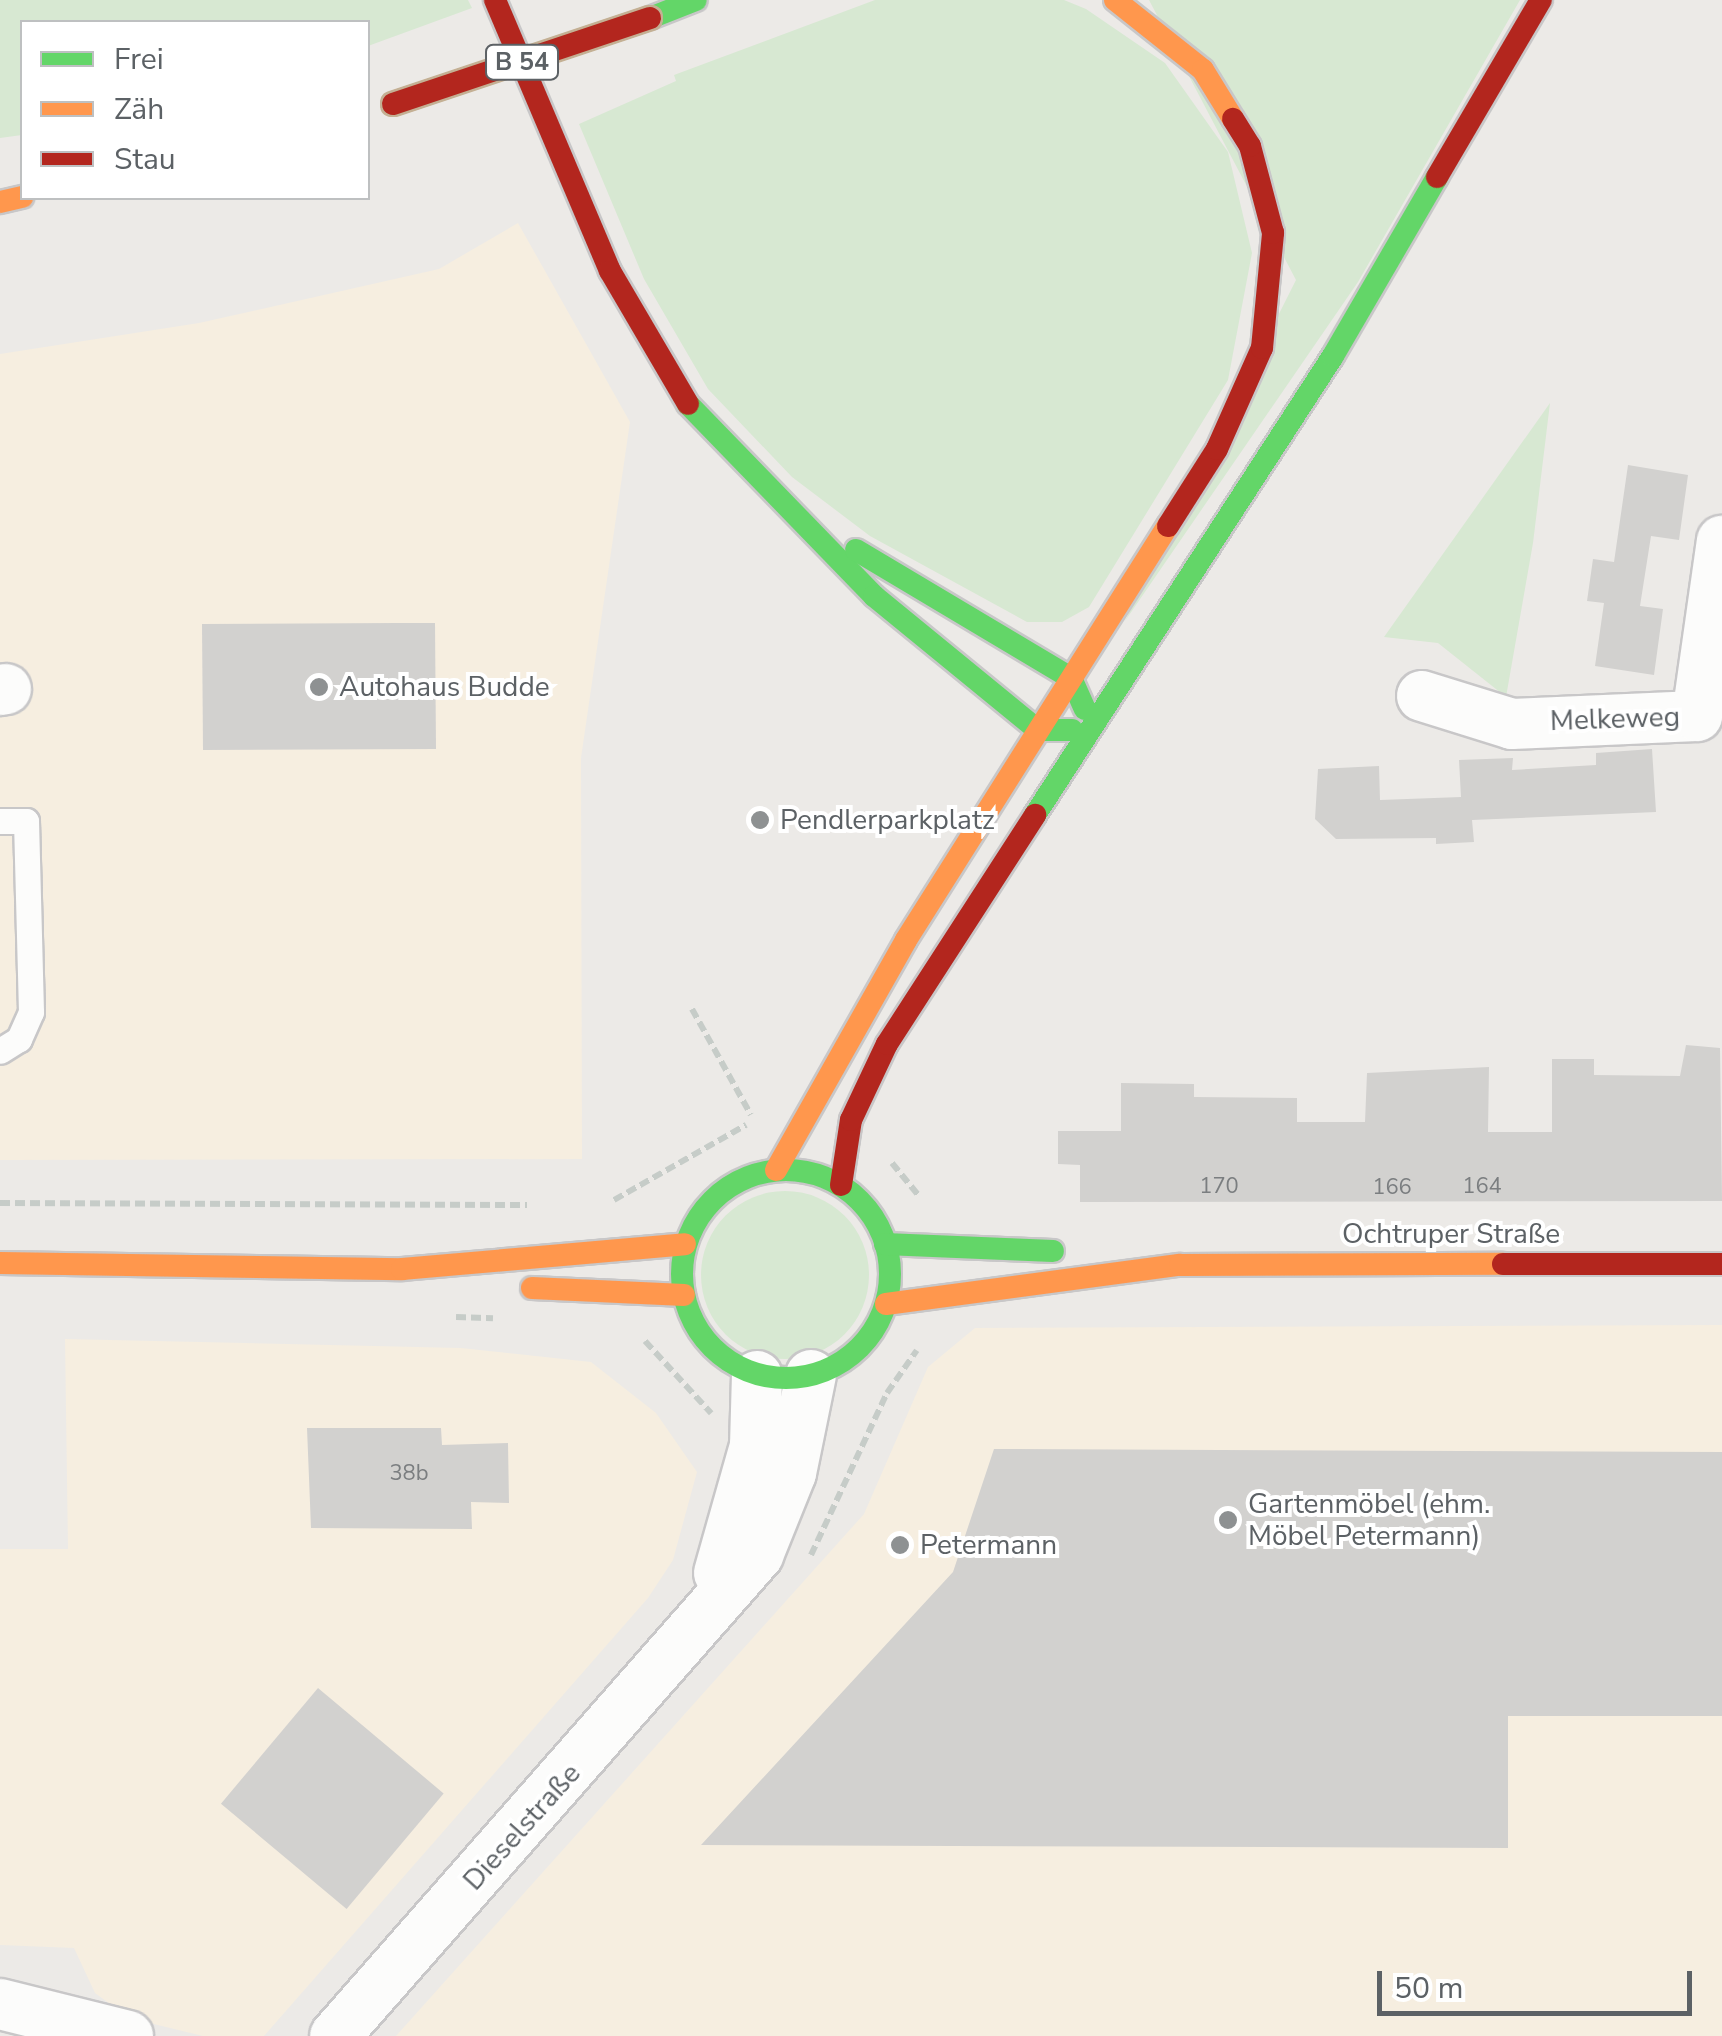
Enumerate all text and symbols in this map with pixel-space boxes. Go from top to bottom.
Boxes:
legend [20,20,370,200]
text: Frei [114,39,164,80]
road number: B 54 [484,42,560,82]
text: Zäh [114,89,164,130]
text: Stau [114,139,176,180]
place label: Autohaus Budde [339,670,550,704]
marker: Autohaus Budde [308,676,330,698]
street label: Melkeweg [1549,700,1681,738]
place label: Pendlerparkplatz [780,803,995,837]
marker: Pendlerparkplatz [749,809,771,831]
house number: 170 [1199,1174,1239,1200]
house number: 164 [1462,1174,1502,1200]
house number: 166 [1372,1175,1412,1201]
street label: Ochtruper Straße [1342,1217,1560,1251]
house number: 38b [389,1461,429,1487]
place label: Gartenmöbel (ehm. Möbel Petermann) [1248,1487,1490,1553]
marker: Gartenmöbel (ehm. Möbel Petermann) [1217,1509,1239,1531]
place label: Petermann [920,1528,1057,1562]
marker: Petermann [889,1534,911,1556]
street label: Dieselstraße [456,1757,588,1897]
scale bar [1382,1951,1697,2013]
text: 50 m [1394,1968,1463,2009]

